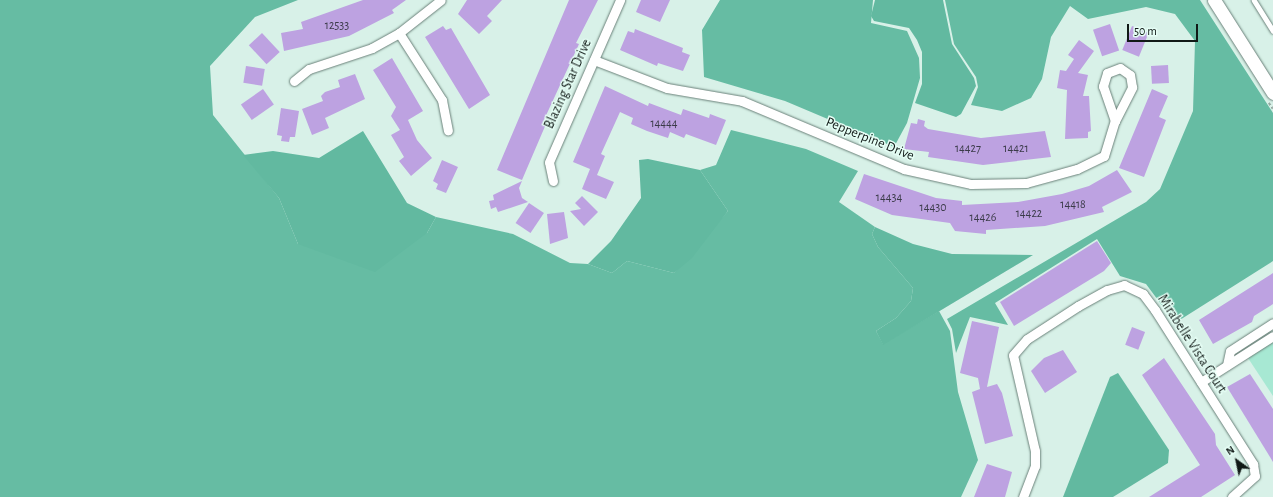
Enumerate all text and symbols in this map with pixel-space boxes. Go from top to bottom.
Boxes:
scale bar [1129,16,1200,42]
house number: 12533 [325,19,349,33]
text: 50 m [1134,25,1157,37]
street label: Blazing Star Drive [541,37,595,131]
street label: Pepperpine Drive [823,114,917,164]
house number: 14444 [650,117,678,131]
house number: 14427 [955,142,981,156]
house number: 14421 [1003,142,1029,156]
house number: 14434 [876,191,902,205]
house number: 14418 [1060,198,1086,212]
house number: 14430 [920,201,946,215]
house number: 14422 [1016,207,1042,221]
house number: 14426 [970,211,996,225]
street label: Mirabelle Vista Court [1154,292,1230,396]
north arrow [1217,441,1257,481]
text: N [1224,444,1236,457]

